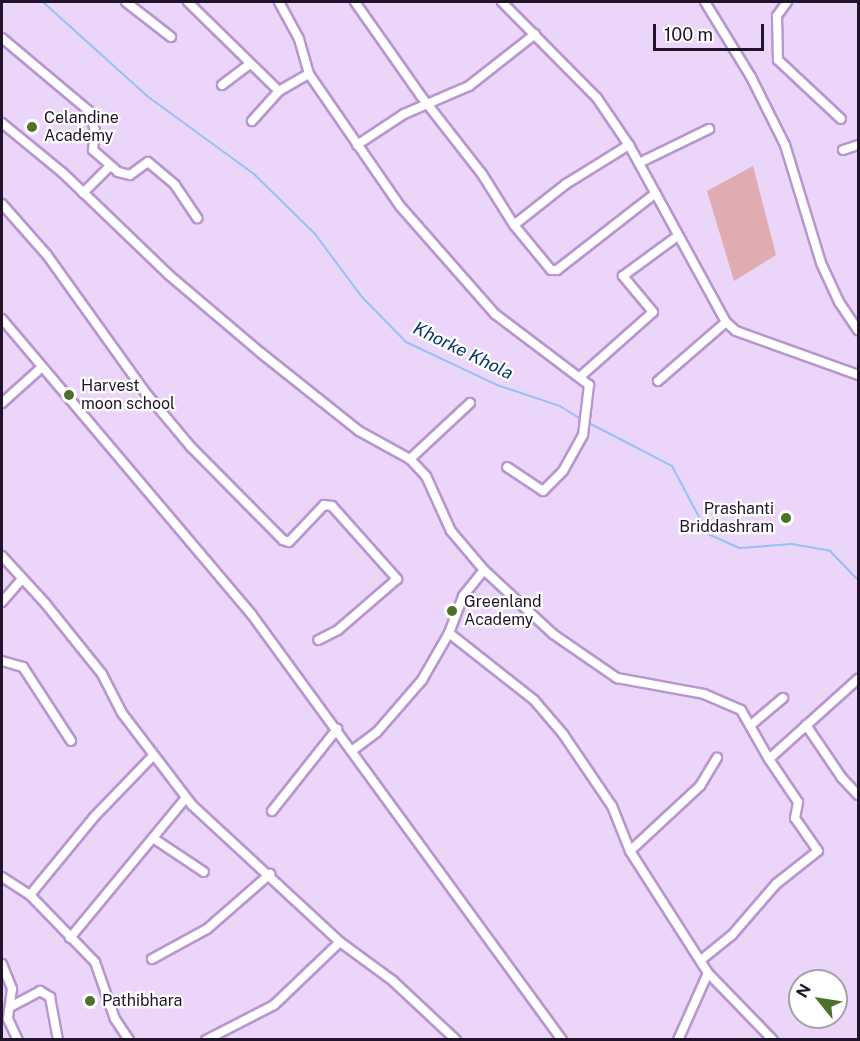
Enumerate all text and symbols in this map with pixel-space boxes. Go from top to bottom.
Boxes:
scale bar [656,12,767,50]
text: 100 m [664,24,713,45]
place label: Celandine Academy [44,108,119,146]
marker: Celandine Academy [25,120,39,134]
water label: Khorke Khola [409,317,517,385]
place label: Harvest moon school [81,376,175,414]
marker: Harvest moon school [62,388,76,402]
place label: Prashanti Briddashram [679,499,774,537]
marker: Prashanti Briddashram [779,511,793,525]
place label: Greenland Academy [464,592,542,630]
marker: Greenland Academy [445,604,459,618]
north arrow [788,969,848,1029]
text: N [792,981,815,1001]
place label: Pathibhara [102,991,182,1011]
marker: Pathibhara [83,994,97,1008]

